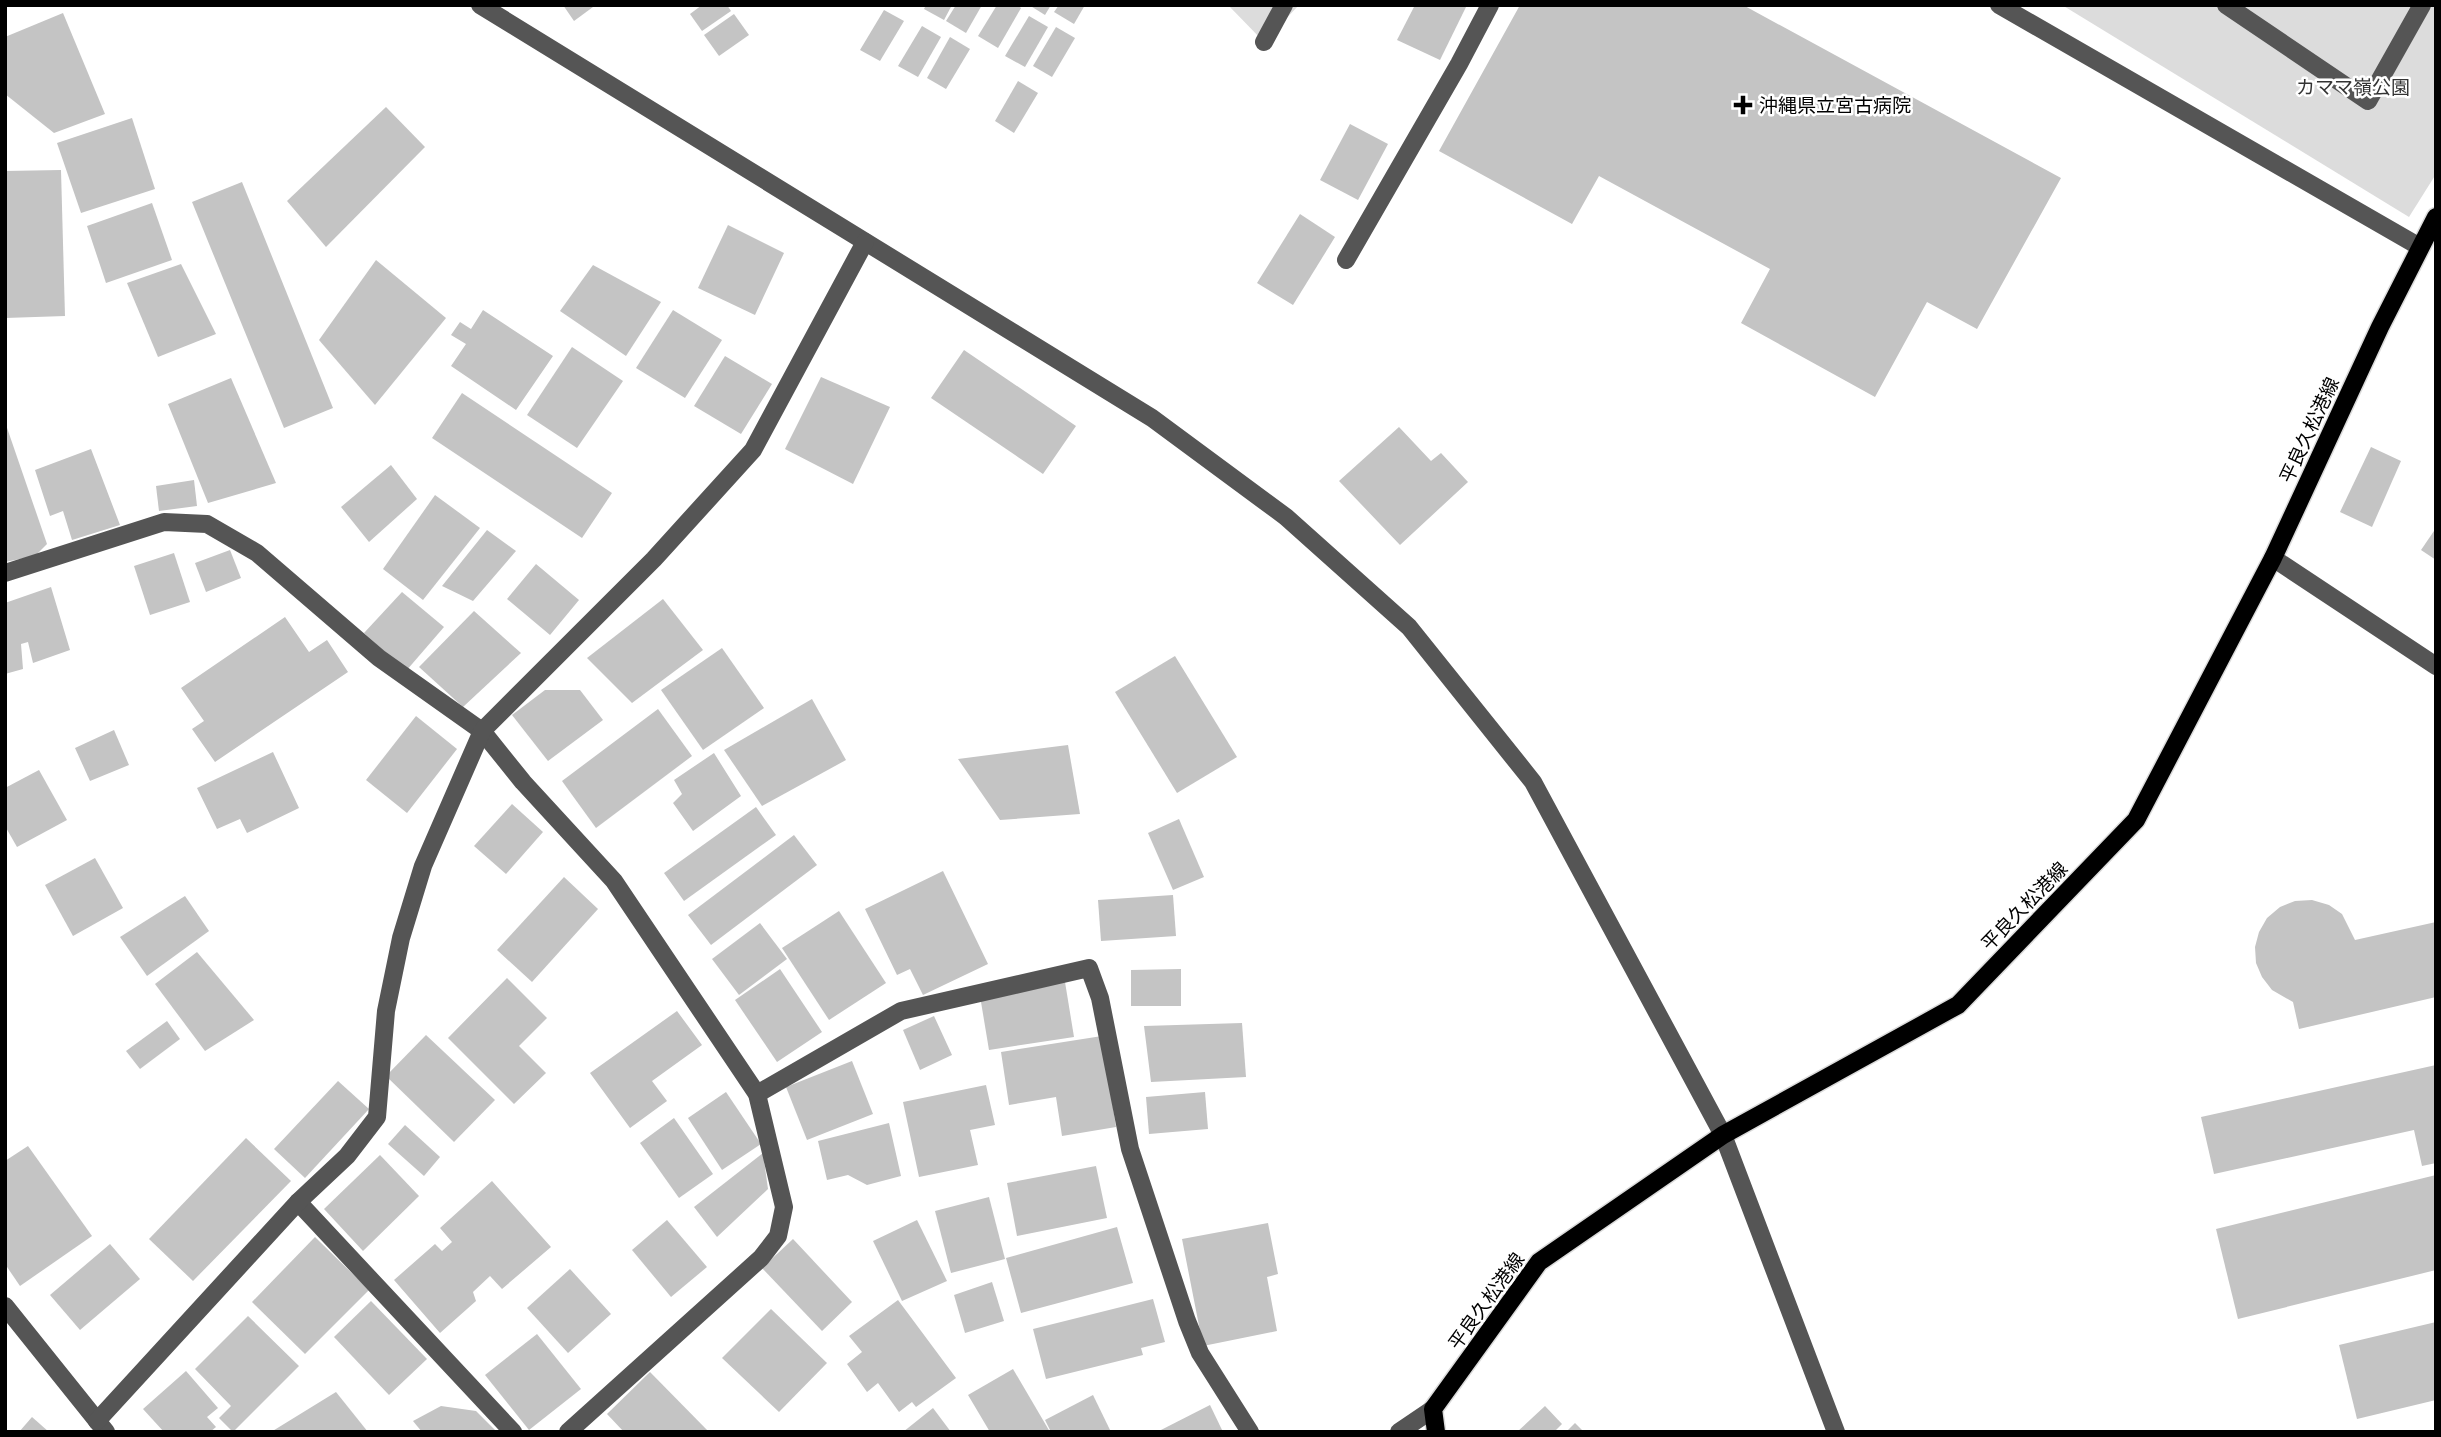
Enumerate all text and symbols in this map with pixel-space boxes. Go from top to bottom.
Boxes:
park label: カママ嶺公園 [2296,74,2410,100]
place label: 沖縄県立宮古病院 [1759,92,1911,118]
marker: 沖縄県立宮古病院 [1733,95,1753,115]
street label: 平良久松港線 [2273,373,2345,487]
street label: 平良久松港線 [1975,856,2073,956]
street label: 平良久松港線 [1442,1247,1530,1355]

